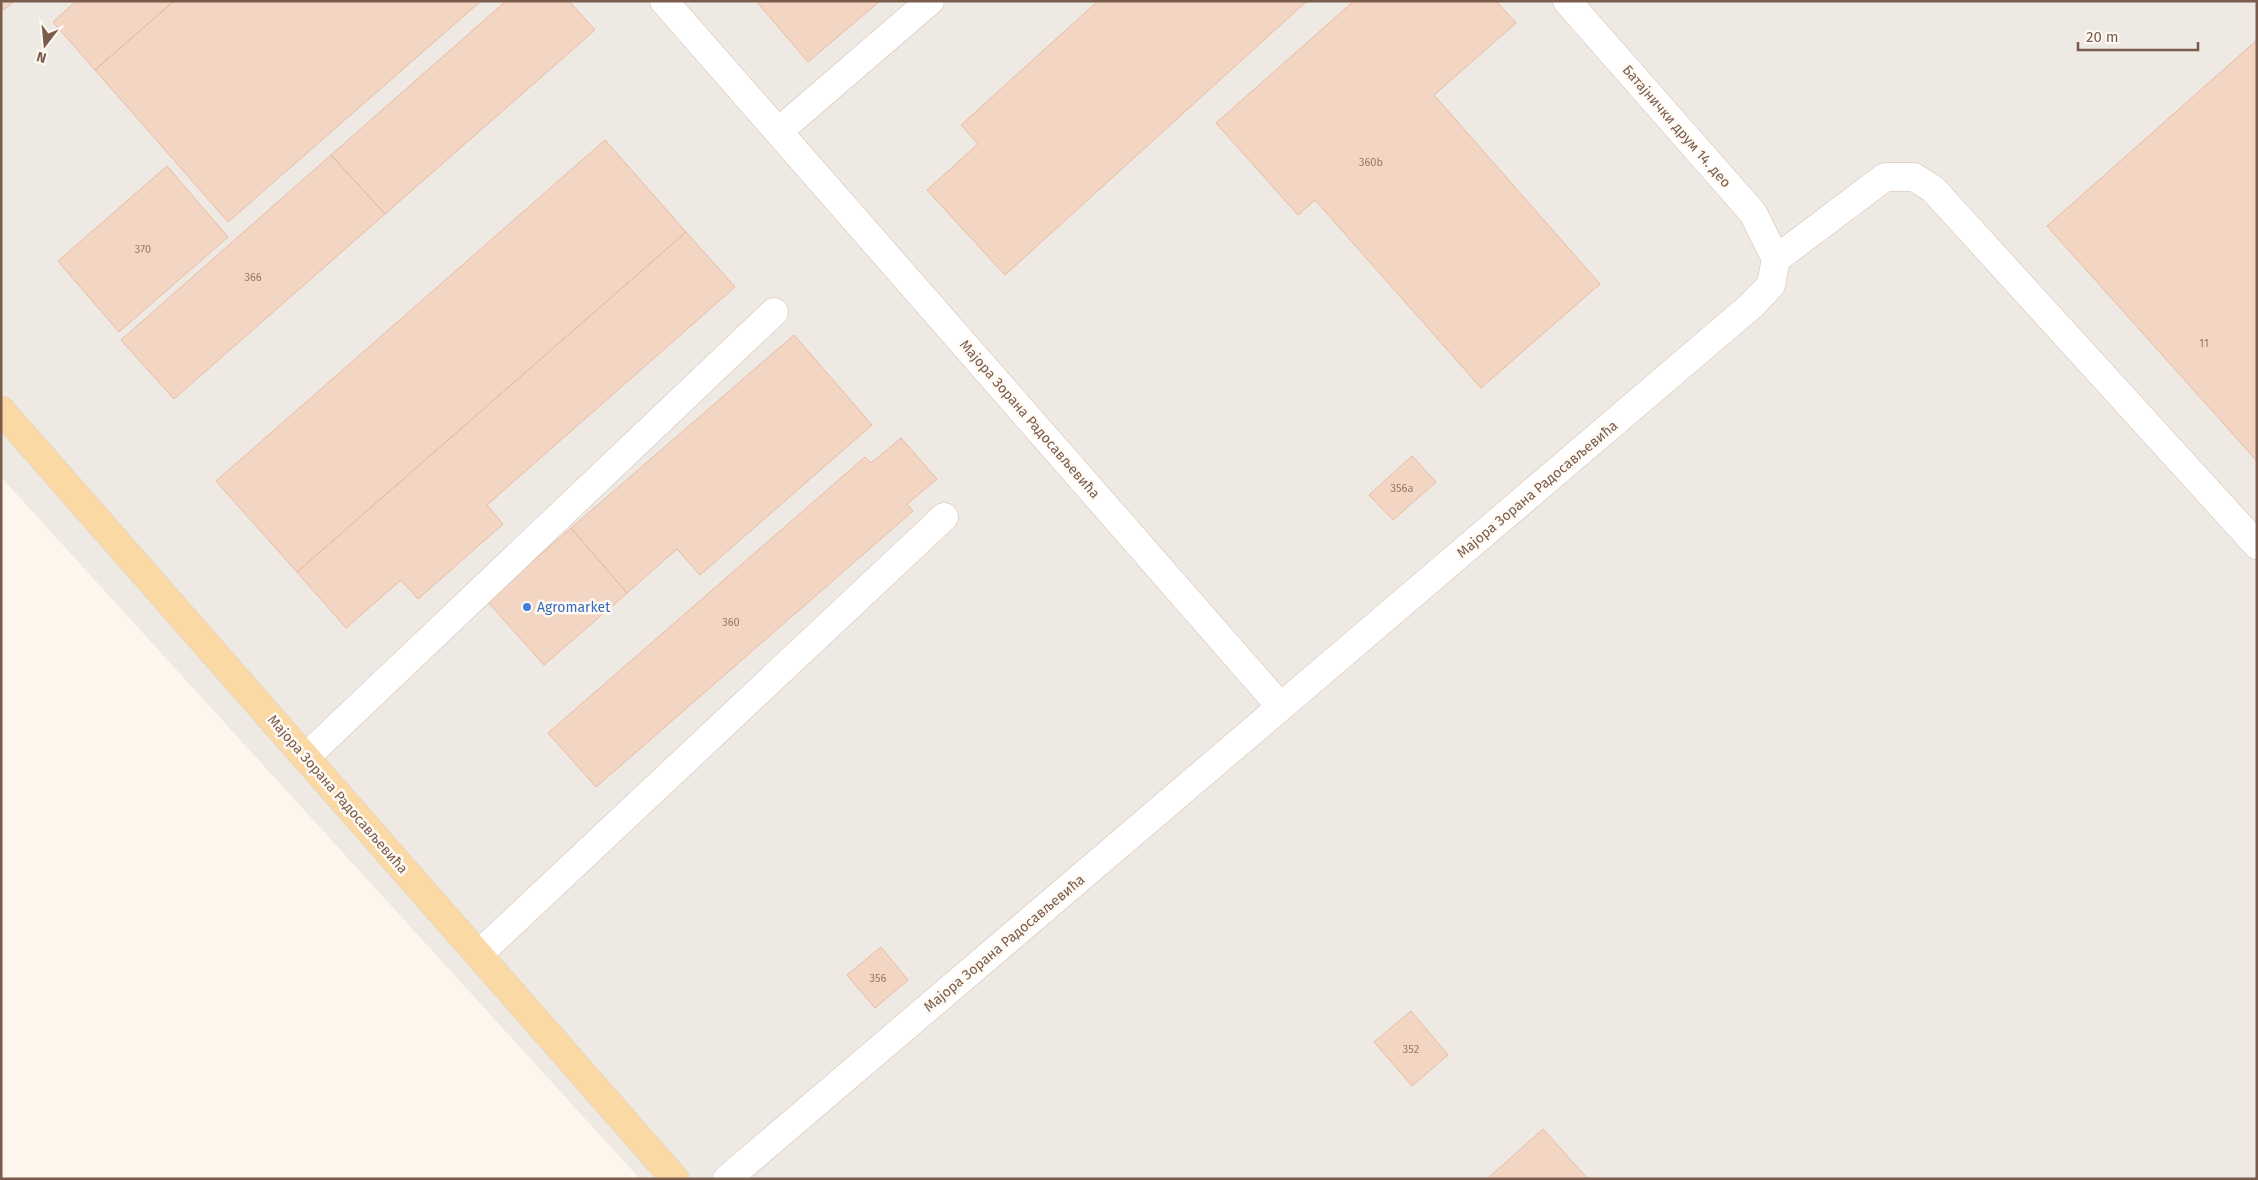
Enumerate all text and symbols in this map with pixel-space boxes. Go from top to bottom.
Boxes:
north arrow [20,20,70,70]
scale bar [2078,20,2198,52]
text: 20 m [2086,28,2119,46]
text: N [35,48,48,66]
street label: Батајнички друм 14. део [1619,62,1734,191]
house number: 360b [1359,156,1383,169]
house number: 370 [135,243,151,256]
house number: 366 [244,271,262,284]
street label: Мајора Зорана Радосављевића [956,337,1103,502]
house number: 11 [2199,337,2209,350]
street label: Мајора Зорана Радосављевића [1453,417,1621,562]
house number: 356a [1391,482,1413,495]
place label: Agromarket [537,599,611,616]
marker: Agromarket [521,601,533,613]
house number: 360 [722,616,740,629]
street label: Мајора Зорана Радосављевића [264,712,411,877]
street label: Мајора Зорана Радосављевића [920,871,1088,1016]
house number: 356 [870,972,887,985]
house number: 352 [1403,1043,1419,1056]

